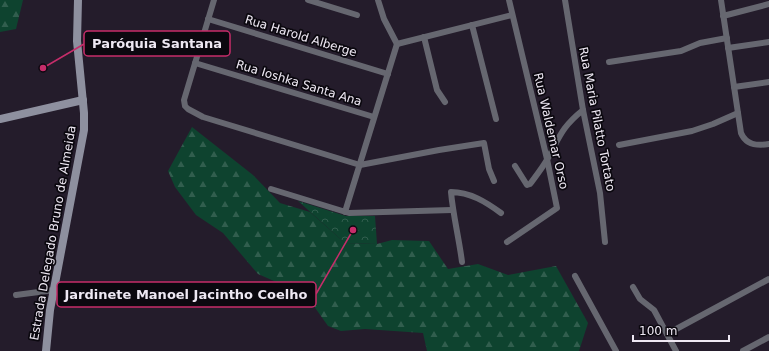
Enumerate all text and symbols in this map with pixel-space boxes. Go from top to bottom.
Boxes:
street label: Rua Harold Alberge [243,12,359,60]
callout: Paróquia Santana [84,31,230,56]
text: Paróquia Santana [92,36,222,51]
street label: Rua Maria Pilatto Tortato [576,46,618,192]
street label: Rua Ioshka Santa Ana [234,57,364,109]
street label: Rua Waldemar Orso [531,71,571,191]
street label: Estrada Delegado Bruno de Almeida [27,124,79,342]
callout: Jardinete Manoel Jacintho Coelho [57,282,316,307]
text: Jardinete Manoel Jacintho Coelho [64,287,308,302]
scale bar [633,317,729,343]
text: 100 m [639,324,677,338]

